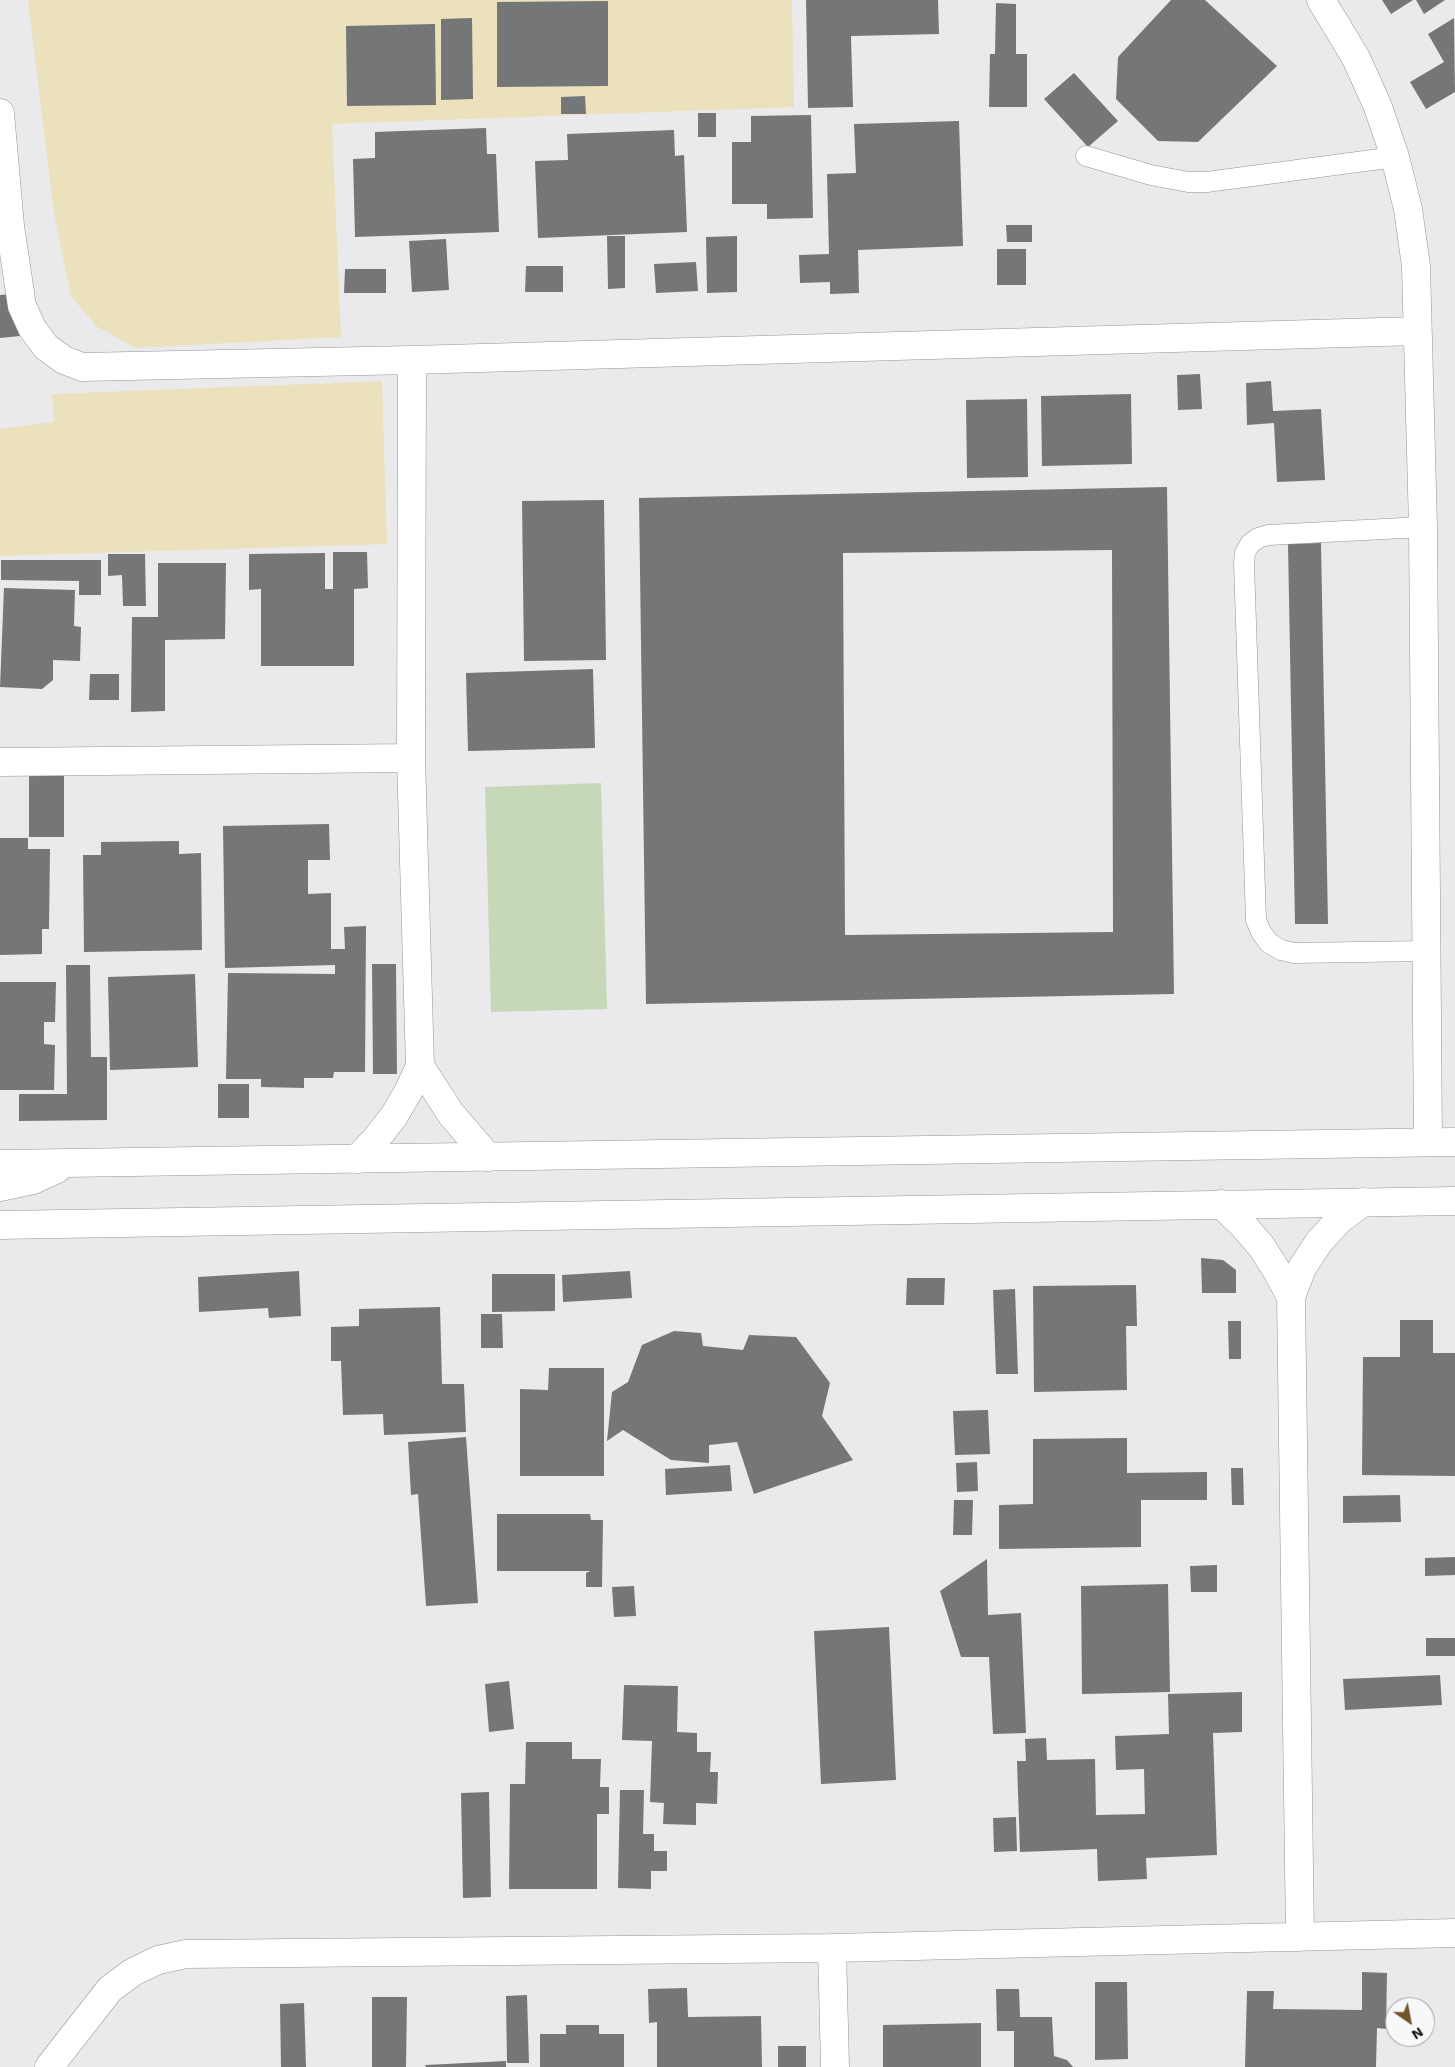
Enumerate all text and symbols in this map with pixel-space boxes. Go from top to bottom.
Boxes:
north arrow [1385,1997,1435,2047]
text: N [1409,2024,1426,2043]

